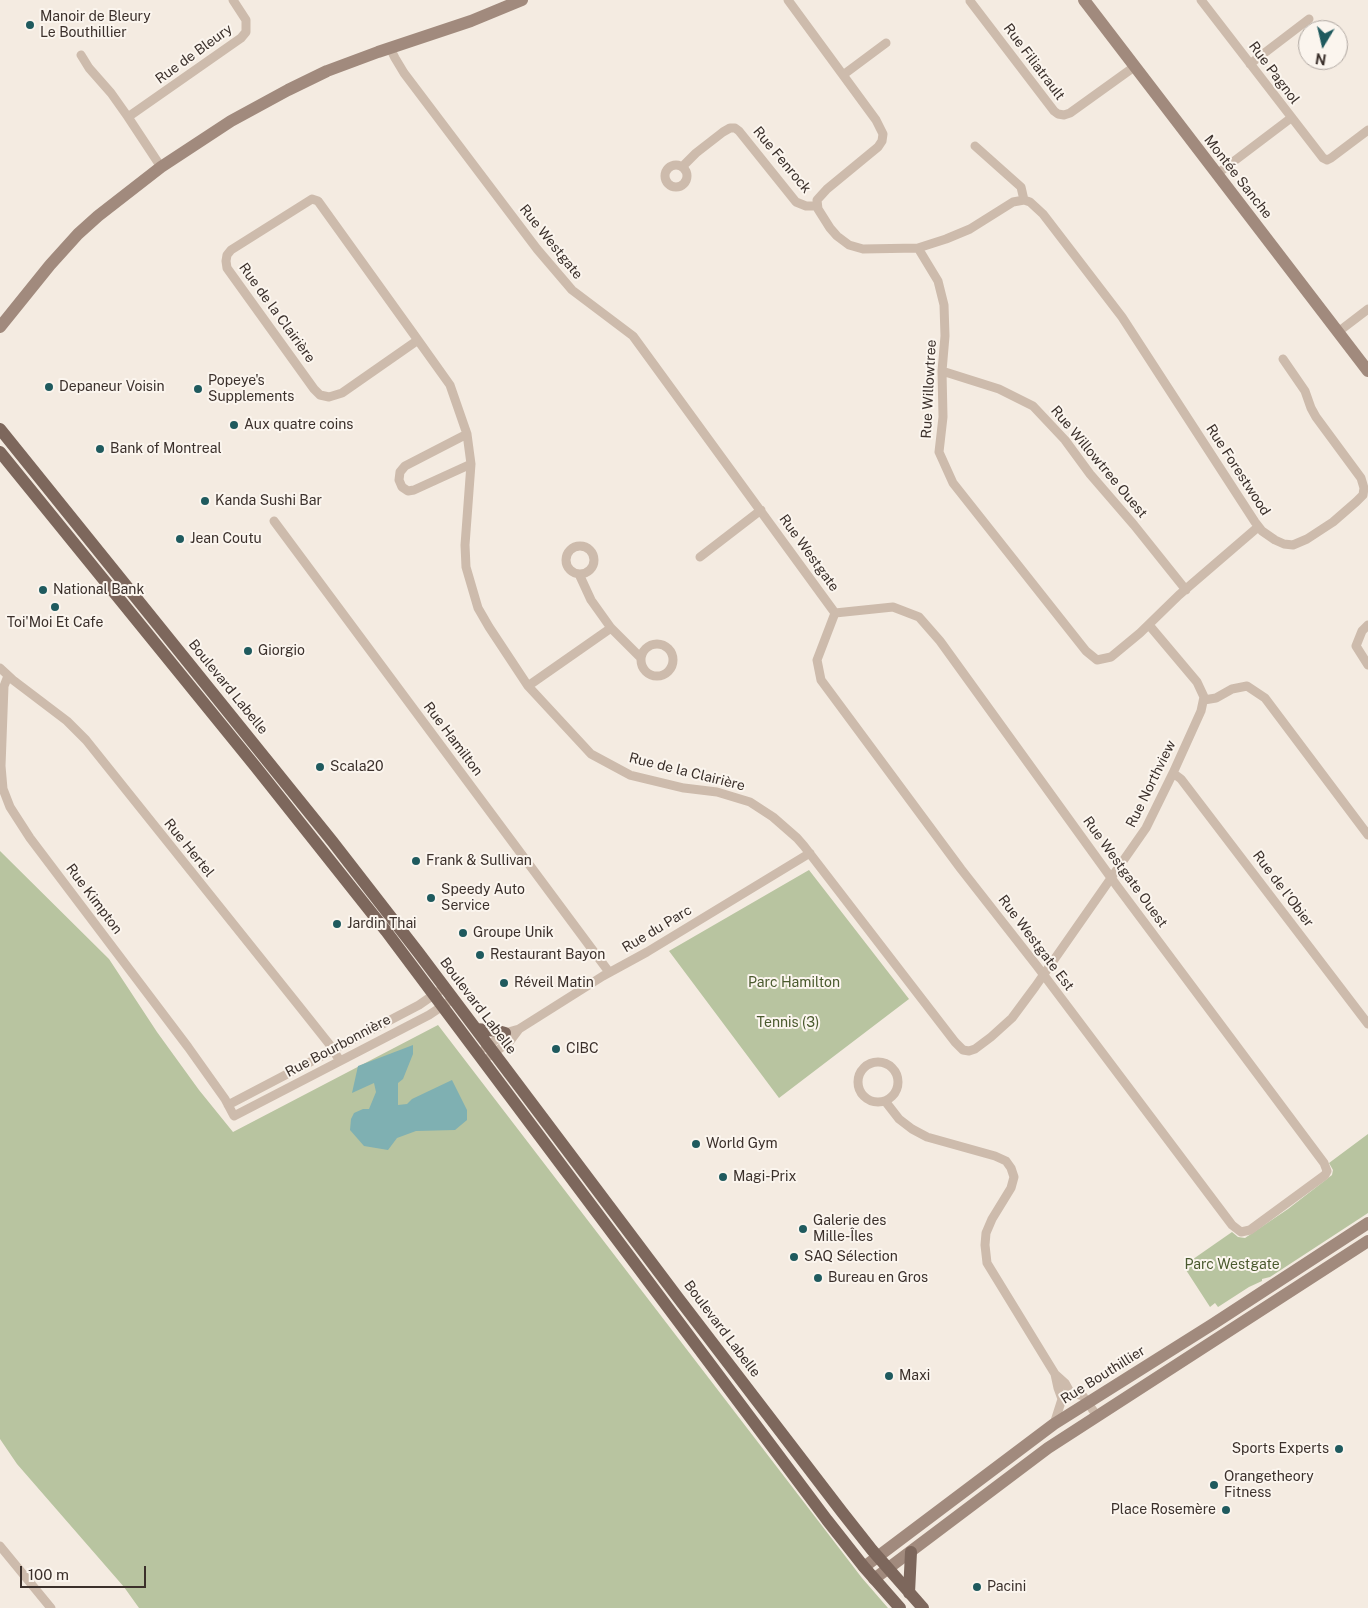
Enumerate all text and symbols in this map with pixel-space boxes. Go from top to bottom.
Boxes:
place label: Manoir de Bleury Le Bouthillier [40,9,151,41]
marker: Manoir de Bleury Le Bouthillier [24,19,36,31]
street label: Rue de Bleury [152,20,236,88]
street label: Rue Filiatrault [1000,20,1068,104]
north arrow [1298,20,1348,70]
street label: Rue Pagnol [1245,38,1303,108]
text: N [1314,50,1327,68]
street label: Rue Fenrock [749,123,815,197]
street label: Montée Sanche [1200,132,1276,222]
street label: Rue Westgate [516,201,586,283]
street label: Rue de la Clairière [235,260,319,366]
street label: Rue Willowtree [918,339,940,439]
place label: Popeye's Supplements [208,373,294,406]
place label: Depaneur Voisin [59,379,165,395]
marker: Depaneur Voisin [43,381,55,393]
marker: Popeye's Supplements [192,383,204,395]
street label: Rue Willowtree Ouest [1047,403,1151,521]
place label: Aux quatre coins [244,417,353,433]
marker: Aux quatre coins [228,419,240,431]
street label: Rue Forestwood [1202,421,1274,519]
place label: Bank of Montreal [110,441,222,457]
marker: Bank of Montreal [94,443,106,455]
place label: Kanda Sushi Bar [215,493,322,509]
marker: Kanda Sushi Bar [199,495,211,507]
street label: Rue Westgate [775,511,843,595]
place label: Jean Coutu [190,531,262,547]
marker: Jean Coutu [174,533,186,545]
place label: National Bank [53,582,144,598]
marker: National Bank [37,584,49,596]
marker: Toi'Moi Et Cafe [49,601,61,613]
place label: Toi'Moi Et Cafe [7,615,103,631]
street label: Boulevard Labelle [185,636,271,738]
place label: Giorgio [258,643,305,659]
marker: Giorgio [242,645,254,657]
street label: Rue Hamilton [420,699,486,779]
street label: Rue Northview [1123,738,1179,830]
street label: Rue de la Clairière [627,749,747,795]
place label: Scala20 [330,759,383,775]
marker: Scala20 [314,761,326,773]
street label: Rue Westgate Ouest [1079,813,1171,931]
street label: Rue Hertel [160,815,218,881]
street label: Rue de l'Obier [1249,848,1317,930]
place label: Frank & Sullivan [426,853,532,869]
marker: Frank & Sullivan [410,855,422,867]
street label: Rue Kimpton [62,861,126,937]
place label: Speedy Auto Service [441,882,525,914]
marker: Speedy Auto Service [425,892,437,904]
street label: Rue Westgate Est [995,892,1077,994]
street label: Rue du Parc [619,902,695,956]
place label: Jardin Thai [347,916,417,932]
marker: Jardin Thai [331,918,343,930]
place label: Groupe Unik [473,925,554,941]
marker: Groupe Unik [457,927,469,939]
place label: Restaurant Bayon [490,947,605,963]
marker: Restaurant Bayon [474,949,486,961]
street label: Boulevard Labelle [436,954,520,1058]
place label: Réveil Matin [514,975,594,991]
park label: Parc Hamilton [748,975,840,991]
marker: Réveil Matin [498,977,510,989]
street label: Rue Bourbonnière [282,1011,394,1081]
park label: Tennis (3) [757,1015,819,1031]
place label: CIBC [566,1041,599,1057]
marker: CIBC [550,1043,562,1055]
place label: World Gym [706,1136,778,1152]
marker: World Gym [690,1138,702,1150]
place label: Magi-Prix [733,1169,796,1185]
marker: Magi-Prix [717,1171,729,1183]
place label: Galerie des Mille-Îles [813,1213,886,1246]
marker: Galerie des Mille-Îles [797,1223,809,1235]
place label: SAQ Sélection [804,1249,898,1265]
marker: SAQ Sélection [788,1251,800,1263]
park label: Parc Westgate [1184,1257,1280,1273]
place label: Bureau en Gros [828,1270,928,1286]
marker: Bureau en Gros [812,1272,824,1284]
street label: Boulevard Labelle [680,1277,764,1381]
street label: Rue Bouthillier [1058,1342,1148,1408]
place label: Maxi [899,1368,930,1384]
marker: Maxi [883,1370,895,1382]
place label: Sports Experts [1232,1441,1329,1457]
marker: Sports Experts [1333,1443,1345,1455]
place label: Orangetheory Fitness [1224,1469,1314,1501]
marker: Orangetheory Fitness [1208,1479,1220,1491]
place label: Place Rosemère [1111,1502,1216,1518]
marker: Place Rosemère [1220,1504,1232,1516]
scale bar [22,1556,149,1588]
text: 100 m [28,1566,69,1583]
place label: Pacini [987,1579,1026,1595]
marker: Pacini [971,1581,983,1593]

